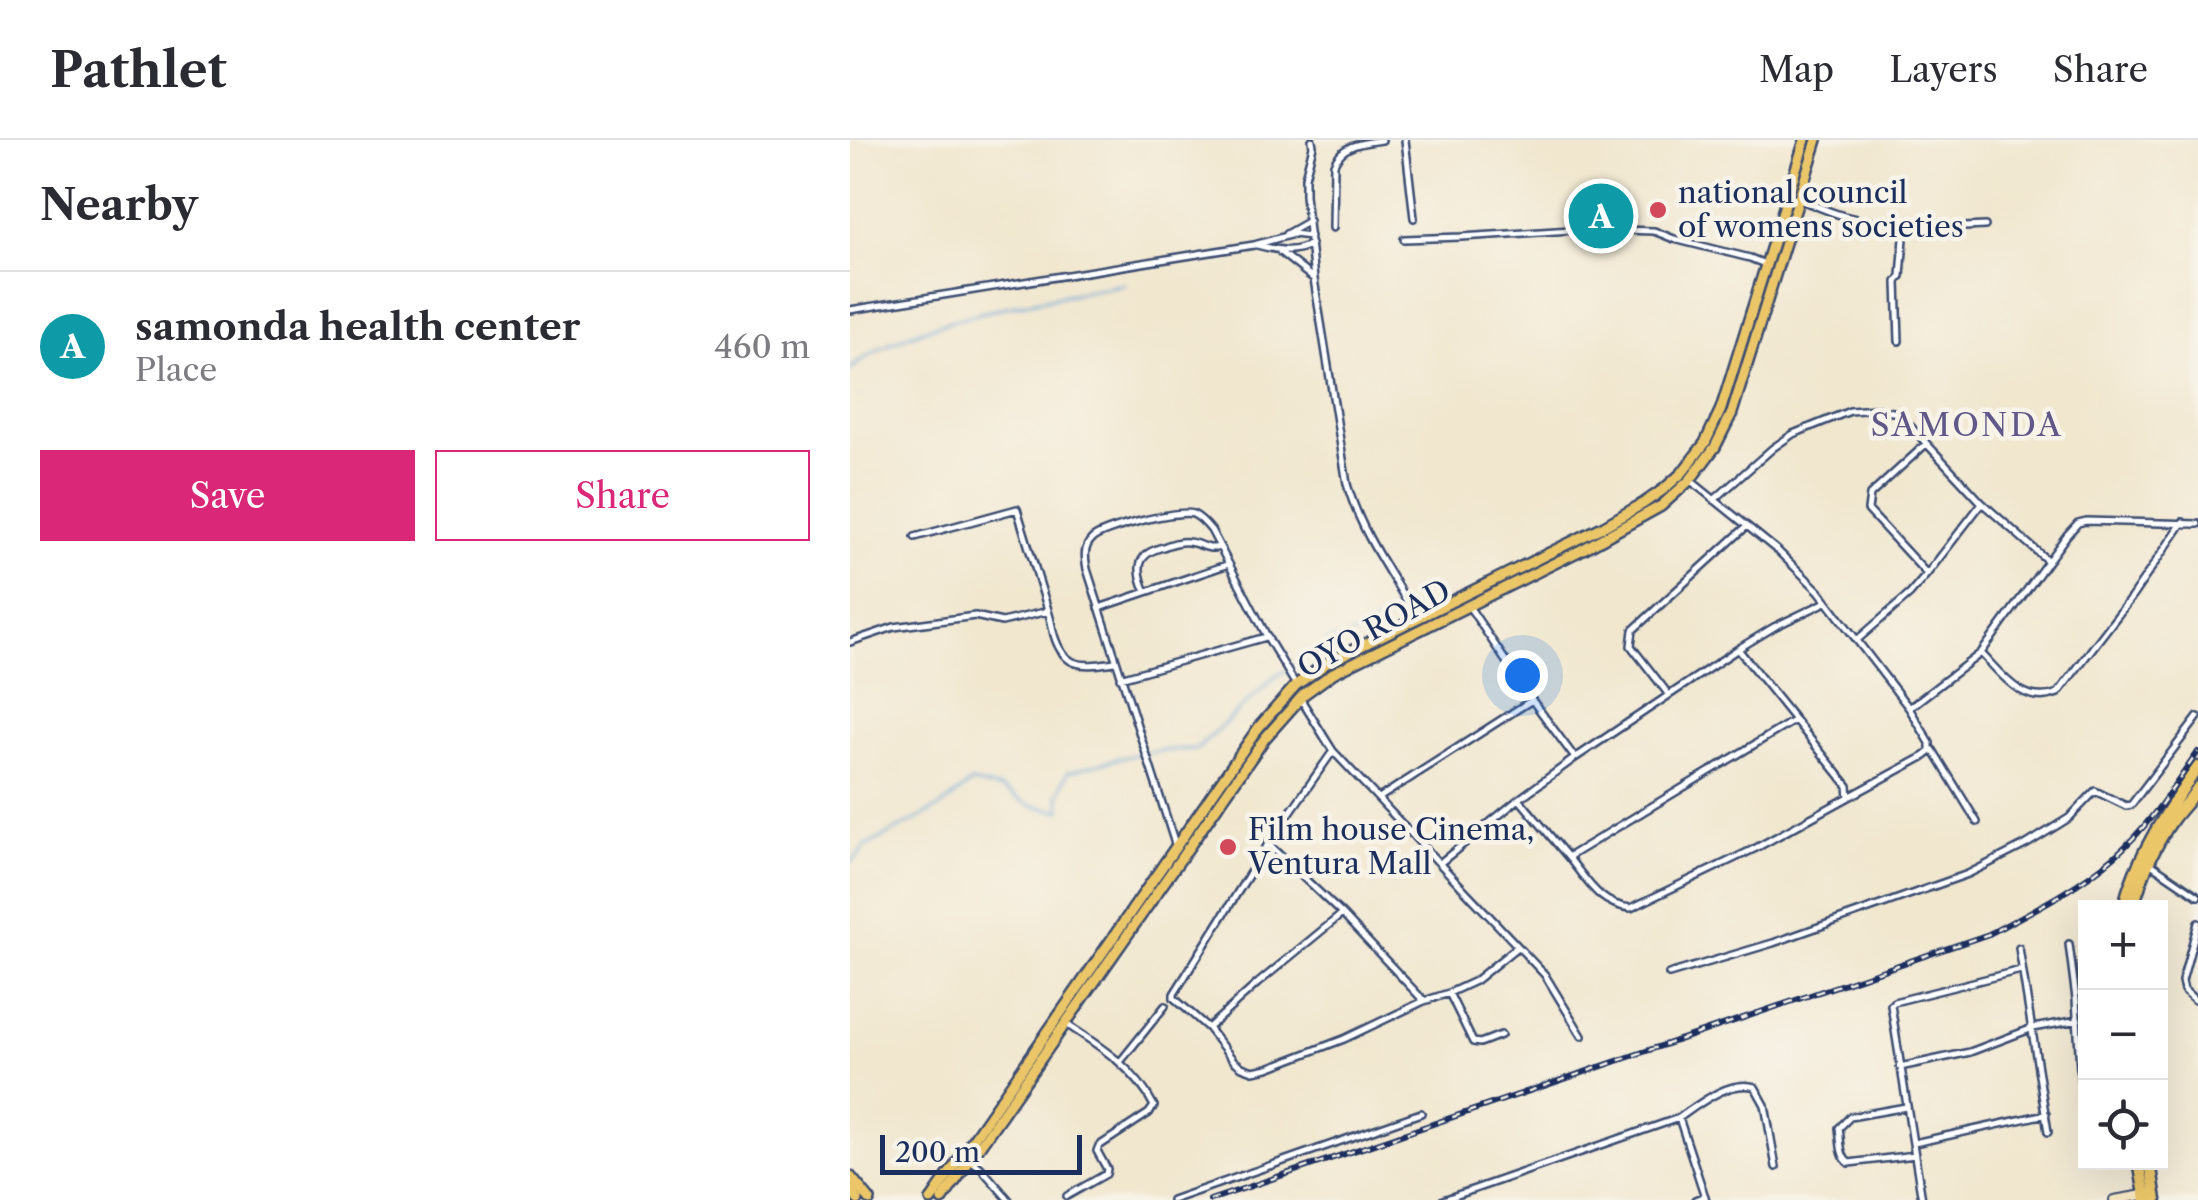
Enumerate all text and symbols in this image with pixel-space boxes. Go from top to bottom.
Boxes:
text: Pathlet [50,40,227,99]
text: Map [1759,48,1834,91]
text: Layers [1889,48,1998,91]
text: Share [2053,48,2148,91]
place label: national council of womens societies [1678,174,1964,245]
pin: A [1568,178,1634,254]
text: Nearby [40,179,198,231]
marker: national council of womens societies [1647,199,1669,221]
text: samonda health center [135,303,580,350]
text: A [60,327,85,366]
text: 460 m [714,327,810,366]
text: Place [135,350,217,389]
district label: SAMONDA [1870,405,2064,444]
button: Save [40,450,415,541]
button: Share [435,450,810,541]
street label: OYO ROAD [1291,571,1457,686]
your location [1497,650,1548,701]
place label: Film house Cinema, Ventura Mall [1247,811,1534,882]
marker: Film house Cinema, Ventura Mall [1217,836,1239,858]
map controls [2078,900,2168,1170]
button: + [2078,900,2168,990]
button: − [2078,990,2168,1080]
button: locate [2078,1080,2168,1170]
scale bar [880,1130,1082,1174]
text: 200 m [895,1135,980,1169]

